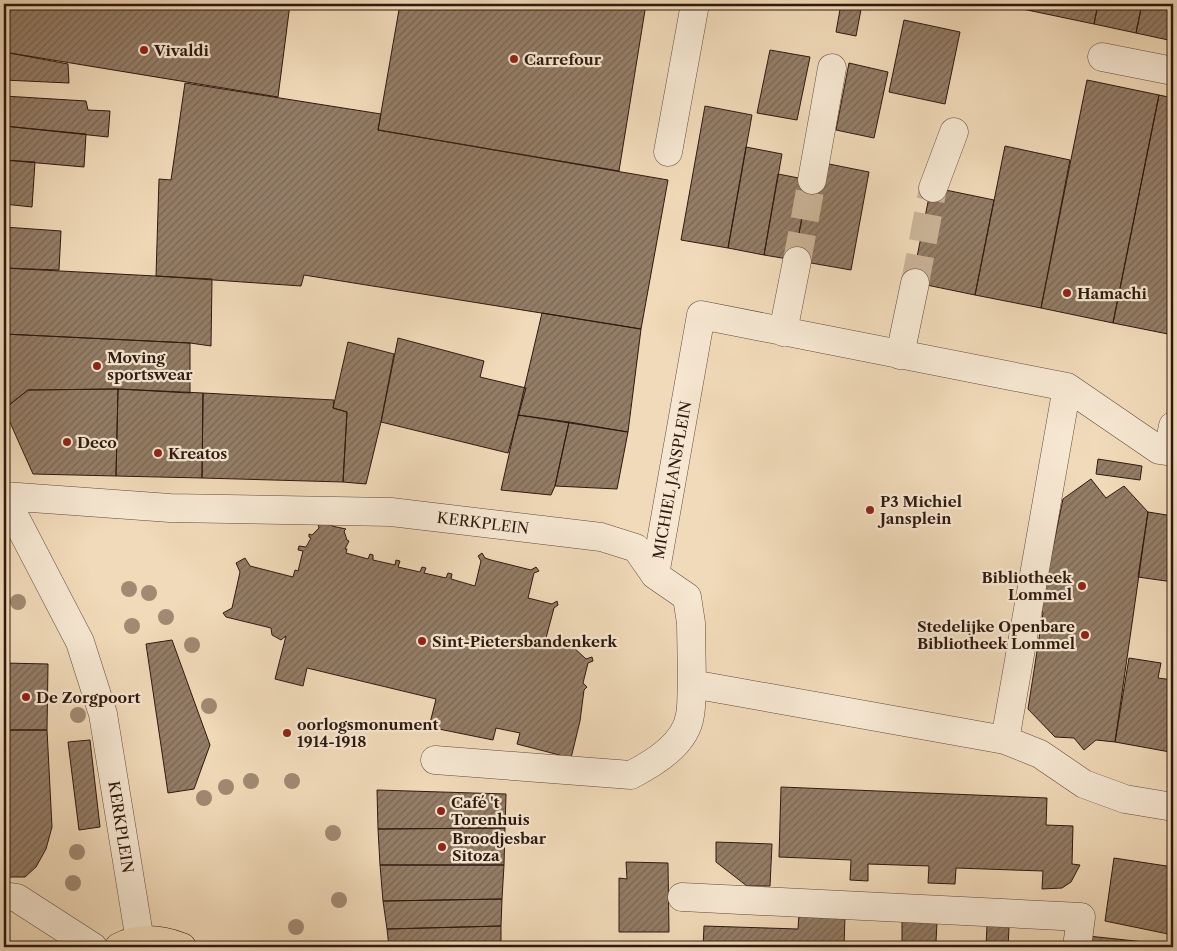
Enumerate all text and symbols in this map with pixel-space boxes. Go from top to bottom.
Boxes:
place label: Vivaldi [153,41,210,60]
marker: Vivaldi [138,44,150,56]
place label: Carrefour [524,50,602,69]
marker: Carrefour [508,53,520,65]
place label: Hamachi [1077,284,1147,303]
marker: Hamachi [1061,287,1073,299]
place label: Moving sportswear [107,348,193,384]
marker: Moving sportswear [91,360,103,372]
street label: MICHIEL JANSPLEIN [649,399,695,561]
place label: Deco [77,433,117,452]
marker: Deco [61,436,73,448]
place label: Kreatos [168,444,227,463]
marker: Kreatos [152,447,164,459]
place label: P3 Michiel Jansplein [877,492,962,528]
marker: P3 Michiel Jansplein [864,504,876,516]
street label: KERKPLEIN [436,508,530,538]
place label: Bibliotheek Lommel [981,568,1073,604]
marker: Bibliotheek Lommel [1076,580,1088,592]
place label: Stedelijke Openbare Bibliotheek Lommel [917,617,1075,653]
marker: Stedelijke Openbare Bibliotheek Lommel [1079,629,1091,641]
place label: Sint-Pietersbandenkerk [432,632,618,651]
marker: Sint-Pietersbandenkerk [416,635,428,647]
place label: De Zorgpoort [36,688,141,707]
marker: De Zorgpoort [20,691,32,703]
place label: oorlogsmonument 1914-1918 [297,715,439,751]
marker: oorlogsmonument 1914-1918 [281,727,293,739]
street label: KERKPLEIN [104,780,138,874]
place label: Café 't Torenhuis [451,793,530,829]
marker: Café 't Torenhuis [435,805,447,817]
place label: Broodjesbar Sitoza [452,829,547,865]
marker: Broodjesbar Sitoza [436,841,448,853]

